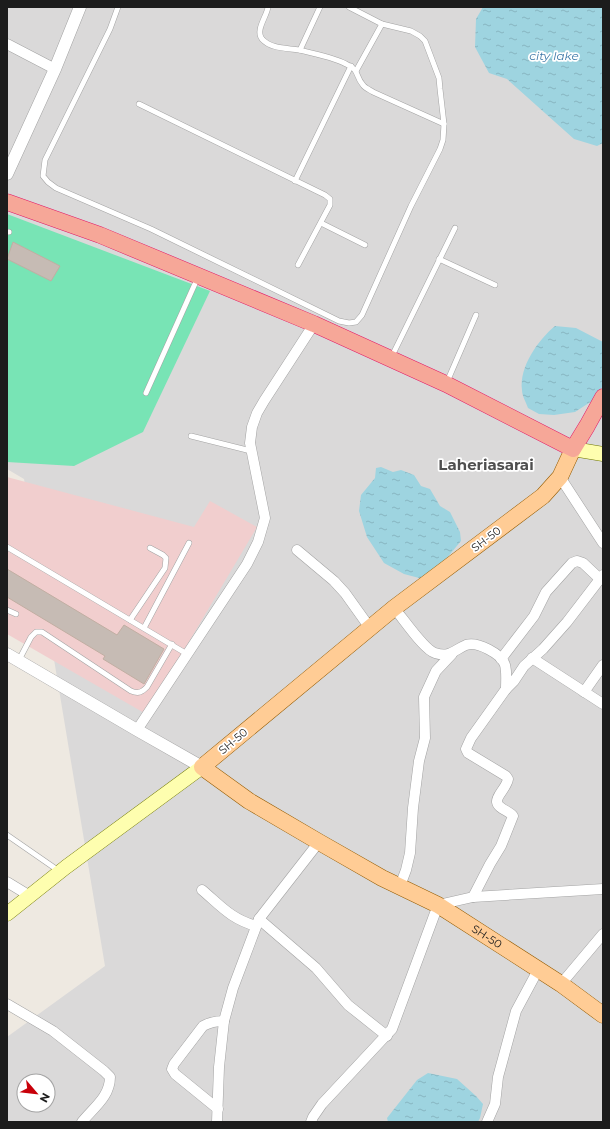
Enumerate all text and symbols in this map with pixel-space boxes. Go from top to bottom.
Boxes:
water label: city lake [529,48,579,63]
district label: Laheriasarai [438,455,534,474]
street label: SH-50 [468,523,504,555]
street label: SH-50 [216,725,250,757]
street label: SH-50 [469,921,505,951]
north arrow [16,1073,56,1113]
text: N [37,1090,53,1105]

